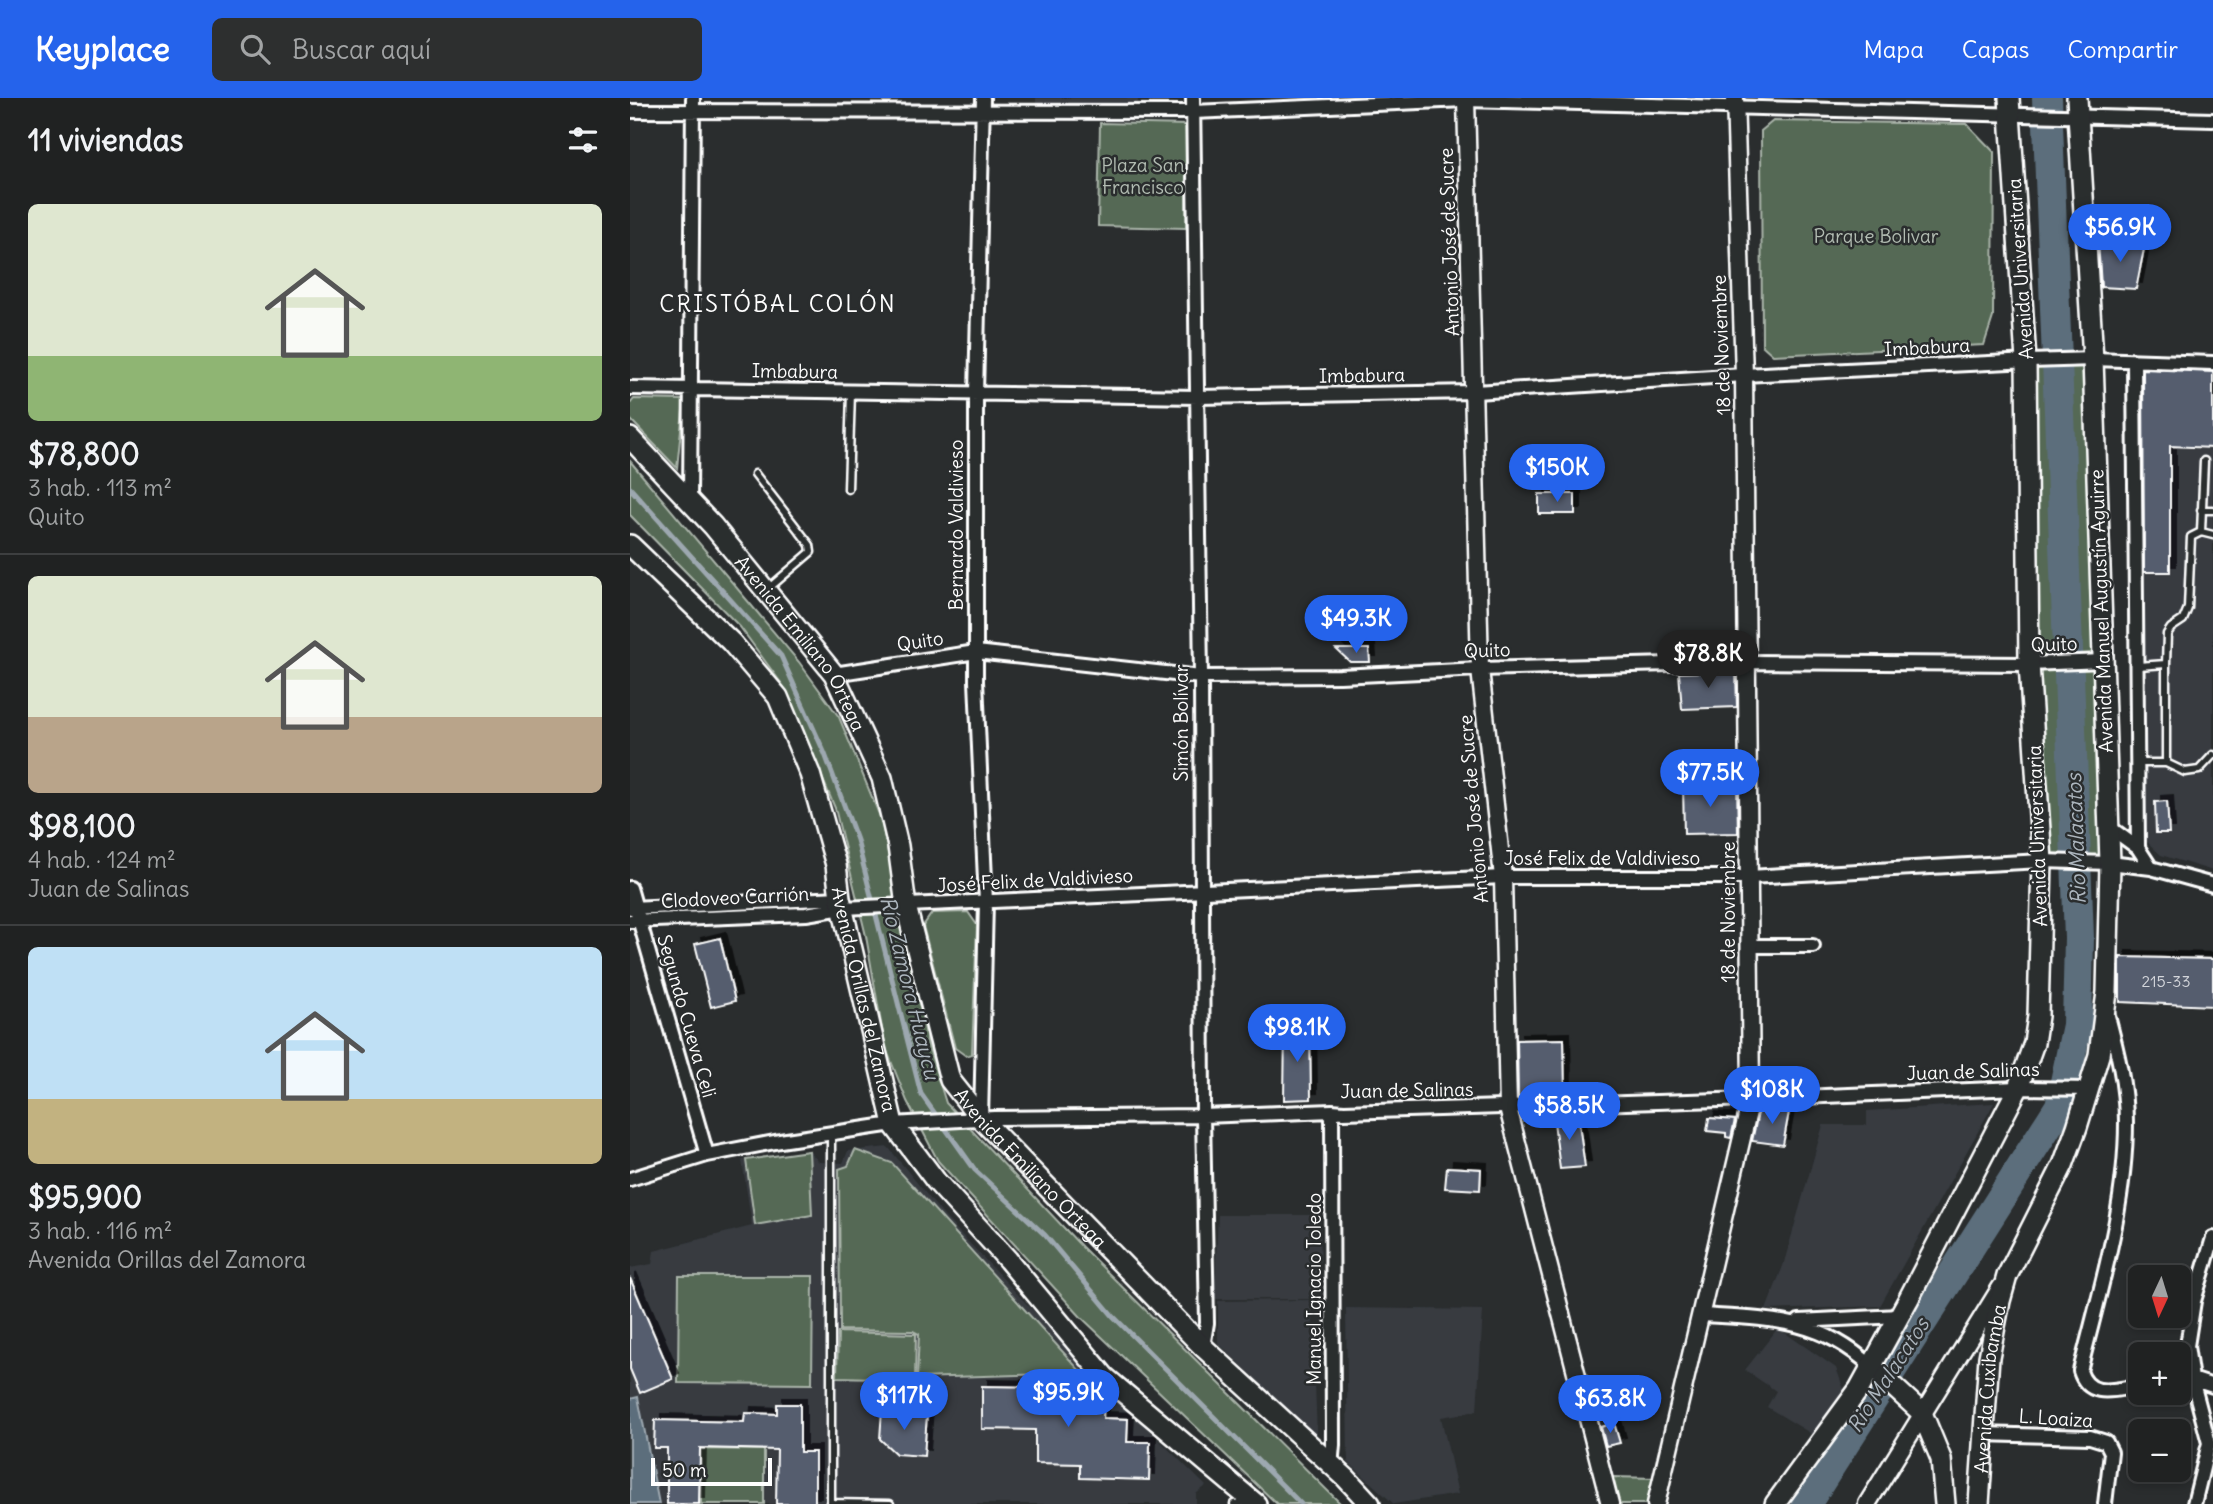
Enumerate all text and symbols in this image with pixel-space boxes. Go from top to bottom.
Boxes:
search box [212,18,702,81]
text: Keyplace [35,28,170,70]
icon: search [236,30,274,68]
text: Buscar aquí [292,33,431,66]
text: Mapa [1863,34,1924,64]
text: Capas [1962,34,2029,64]
text: Compartir [2067,34,2178,64]
text: 11 viviendas [28,121,183,159]
icon: filters [564,121,602,159]
street label: Antonio José de Sucre [1434,147,1464,337]
park label: Plaza San Francisco [1101,153,1185,199]
street label: Avenida Universitaria [2002,177,2038,360]
pin: $56.9K [2063,204,2177,264]
text: $56.9K [2084,212,2156,241]
park label: Parque Bolivar [1814,224,1939,248]
icon: home [252,250,378,376]
street label: 18 de Noviembre [1707,274,1735,416]
district label: CRISTÓBAL COLÓN [659,289,897,318]
street label: Imbabura [1883,333,1971,361]
street label: Imbabura [752,358,838,384]
street label: Imbabura [1319,362,1405,388]
text: $78,800 [28,435,140,473]
street label: Bernardo Valdivieso [944,440,968,610]
pin: $150K [1508,444,1606,504]
text: $150K [1525,452,1589,481]
street label: Avenida Manuel Augustín Aguirre [2084,469,2118,753]
text: 3 hab. · 113 m² [28,473,172,502]
text: Quito [28,502,85,531]
street label: Avenida Emiliano Ortega [730,550,871,735]
pin: $49.3K [1299,596,1413,655]
text: $49.3K [1321,603,1391,632]
icon: home [252,622,378,748]
street label: Quito [895,625,945,657]
pin: $78.8K [1651,630,1765,690]
street label: Quito [2030,631,2078,657]
street label: Quito [1463,637,1511,663]
text: $78.8K [1673,638,1743,667]
street label: Simón Bolívar [1169,664,1193,782]
street label: Antonio José de Sucre [1453,714,1493,904]
street label: Avenida Universitaria [2022,745,2052,927]
pin: $77.5K [1653,750,1767,809]
text: $77.5K [1676,757,1744,786]
water label: Rio Malacatos [2060,771,2092,905]
text: $98,100 [28,807,136,845]
street label: 18 de Noviembre [1716,842,1740,982]
text: 4 hab. · 124 m² [28,845,176,874]
street label: José Felix de Valdivieso [1504,846,1700,870]
street label: José Felix de Valdivieso [936,863,1134,897]
text: Juan de Salinas [28,874,189,903]
street label: Clodoveo Carrión [660,881,810,913]
street label: Avenida Orillas del Zamora [827,886,902,1114]
water label: Río Zamora Huaycu [874,894,946,1084]
street label: Segundo Cueva Celi [652,932,722,1100]
house number: 215-33 [2141,971,2191,991]
icon: home [252,993,378,1119]
pin: $98.1K [1240,1004,1354,1064]
text: $98.1K [1264,1012,1330,1041]
street label: Juan de Salinas [1906,1057,2040,1085]
pin: $108K [1723,1066,1821,1126]
text: $108K [1740,1074,1804,1103]
street label: Juan de Salinas [1340,1077,1474,1103]
pin: $58.5K [1512,1082,1626,1142]
street label: Avenida Emiliano Ortega [949,1083,1112,1253]
text: $58.5K [1533,1090,1605,1119]
text: $95,900 [28,1178,142,1216]
street label: Manuel Ignacio Toledo [1302,1193,1326,1385]
text: 3 hab. · 116 m² [28,1216,172,1245]
text: Avenida Orillas del Zamora [28,1245,306,1274]
north arrow [2128,1265,2191,1328]
map controls [2128,1265,2191,1482]
street label: Avenida Cuxibamba [1969,1302,2011,1474]
water label: Rio Malacatos [1841,1311,1936,1437]
button: + [2128,1342,2191,1405]
pin: $95.9K [1011,1370,1125,1429]
pin: $117K [855,1372,953,1432]
pin: $63.8K [1553,1376,1667,1435]
text: $95.9K [1032,1377,1104,1406]
text: $117K [876,1380,932,1409]
text: $63.8K [1574,1383,1646,1412]
street label: L. Loaiza [2018,1403,2094,1433]
button: − [2128,1419,2191,1482]
scale bar [651,1455,772,1487]
text: 50 m [662,1458,707,1482]

